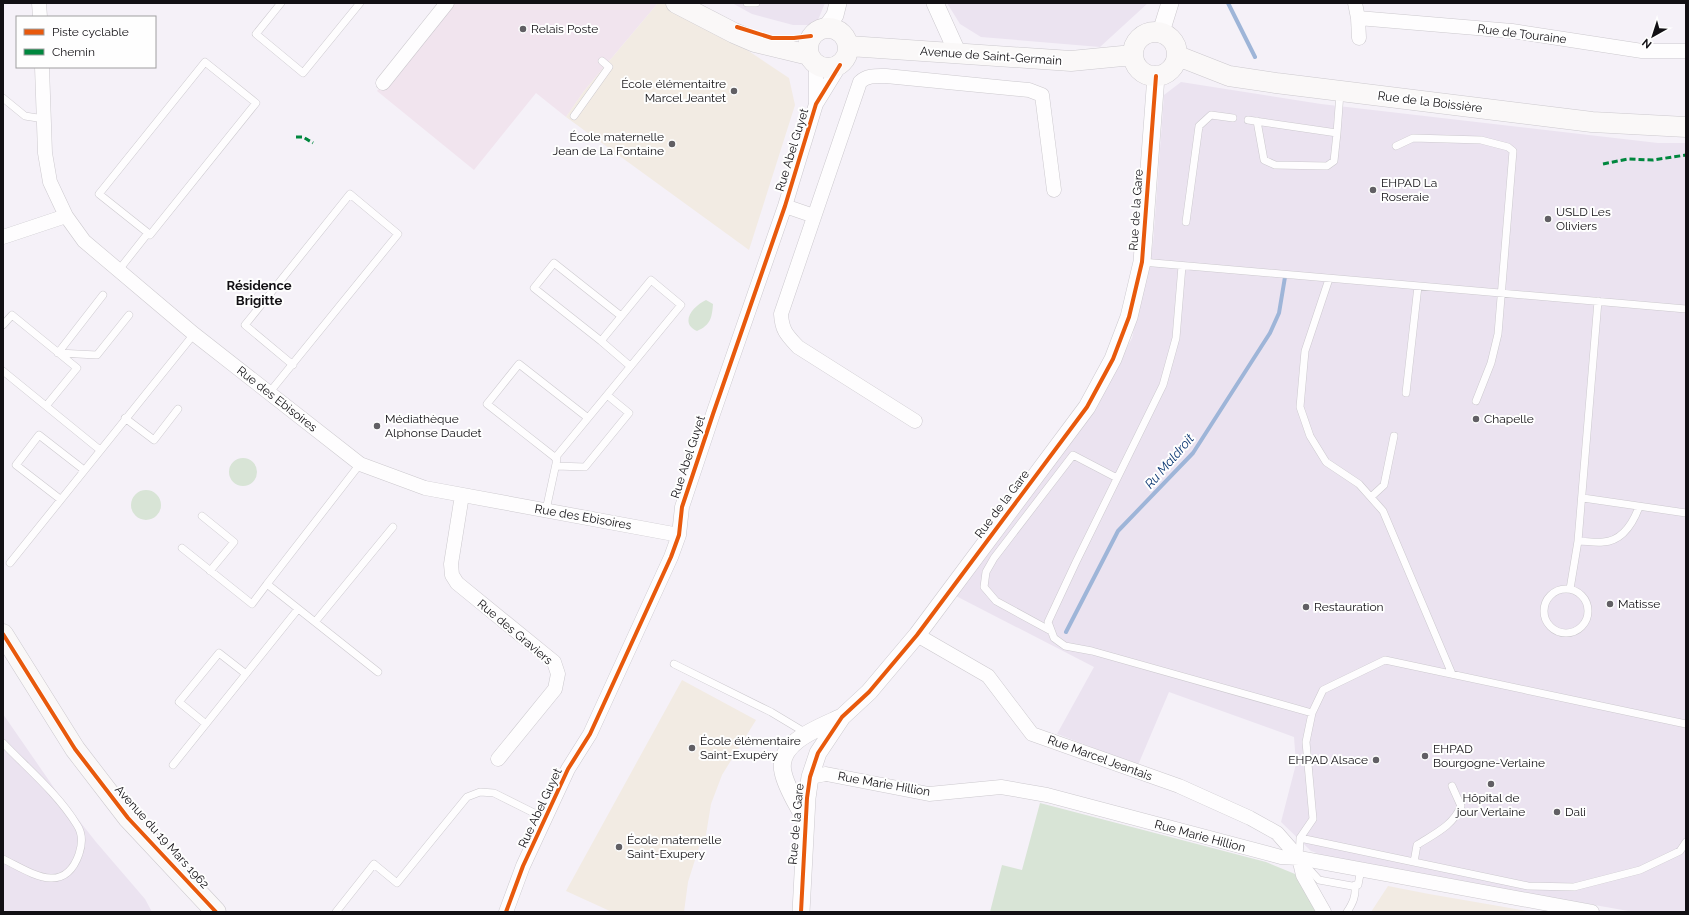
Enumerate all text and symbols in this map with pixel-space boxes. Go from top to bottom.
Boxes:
legend [16,16,156,68]
north arrow [1633,16,1673,56]
place label: Relais Poste [531,22,598,36]
street label: Rue de Touraine [1477,22,1567,46]
marker: Relais Poste [518,24,528,34]
text: Piste cyclable [52,25,129,39]
text: N [1640,36,1654,51]
street label: Avenue de Saint-Germain [920,44,1062,68]
text: Chemin [52,45,95,59]
place label: École élémentaitre Marcel Jeantet [621,77,726,105]
marker: École élémentaitre Marcel Jeantet [729,86,739,96]
street label: Rue de la Boissière [1377,89,1483,115]
street label: Rue Abel Guyet [773,107,811,193]
place label: École maternelle Jean de La Fontaine [553,130,664,158]
marker: École maternelle Jean de La Fontaine [667,139,677,149]
street label: Rue de la Gare [1126,169,1146,251]
place label: EHPAD La Roseraie [1381,176,1437,204]
marker: EHPAD La Roseraie [1368,185,1378,195]
place label: USLD Les Oliviers [1556,205,1611,233]
marker: USLD Les Oliviers [1543,214,1553,224]
district label: Résidence Brigitte [226,278,292,308]
street label: Rue des Ebisoires [234,363,320,435]
place label: Médiathèque Alphonse Daudet [385,412,482,440]
place label: Chapelle [1484,412,1534,426]
street label: Rue Abel Guyet [668,414,708,500]
marker: Chapelle [1471,414,1481,424]
marker: Médiathèque Alphonse Daudet [372,421,382,431]
water label: Ru Maldroit [1142,430,1198,492]
street label: Rue de la Gare [972,467,1032,541]
street label: Rue des Ebisoires [533,502,633,532]
street label: Rue des Graviers [475,597,555,668]
place label: Matisse [1618,597,1660,611]
marker: Matisse [1605,599,1615,609]
place label: Restauration [1314,600,1384,614]
marker: Restauration [1301,602,1311,612]
street label: Rue Marcel Jeantais [1046,733,1154,784]
place label: École élémentaire Saint-Exupéry [700,734,801,762]
place label: EHPAD Bourgogne-Verlaine [1433,742,1545,770]
marker: École élémentaire Saint-Exupéry [687,743,697,753]
marker: EHPAD Bourgogne-Verlaine [1420,751,1430,761]
place label: EHPAD Alsace [1288,753,1368,767]
marker: EHPAD Alsace [1371,755,1381,765]
street label: Rue Abel Guyet [515,766,565,850]
street label: Rue Marie Hillion [837,769,931,799]
marker: Hôpital de jour Verlaine [1486,779,1496,789]
street label: Avenue du 19 Mars 1962 [112,783,212,891]
street label: Rue de la Gare [785,783,807,865]
place label: Hôpital de jour Verlaine [1455,791,1525,819]
place label: Dali [1565,805,1586,819]
marker: Dali [1552,807,1562,817]
street label: Rue Marie Hillion [1153,817,1247,855]
place label: École maternelle Saint-Exupery [627,833,721,861]
marker: École maternelle Saint-Exupery [614,842,624,852]

